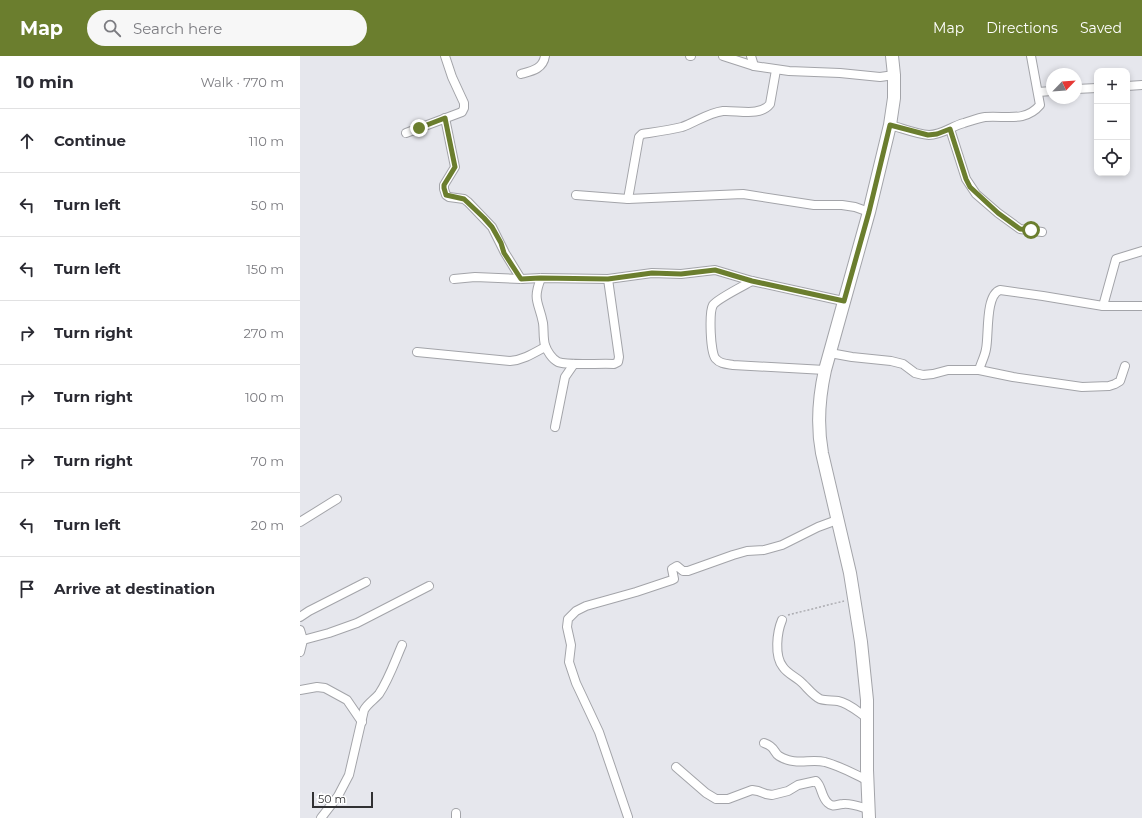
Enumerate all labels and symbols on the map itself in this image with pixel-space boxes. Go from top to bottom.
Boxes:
north arrow [1046,68,1082,104]
route end [410,119,428,137]
route start [1022,221,1040,239]
scale bar [312,790,373,809]

